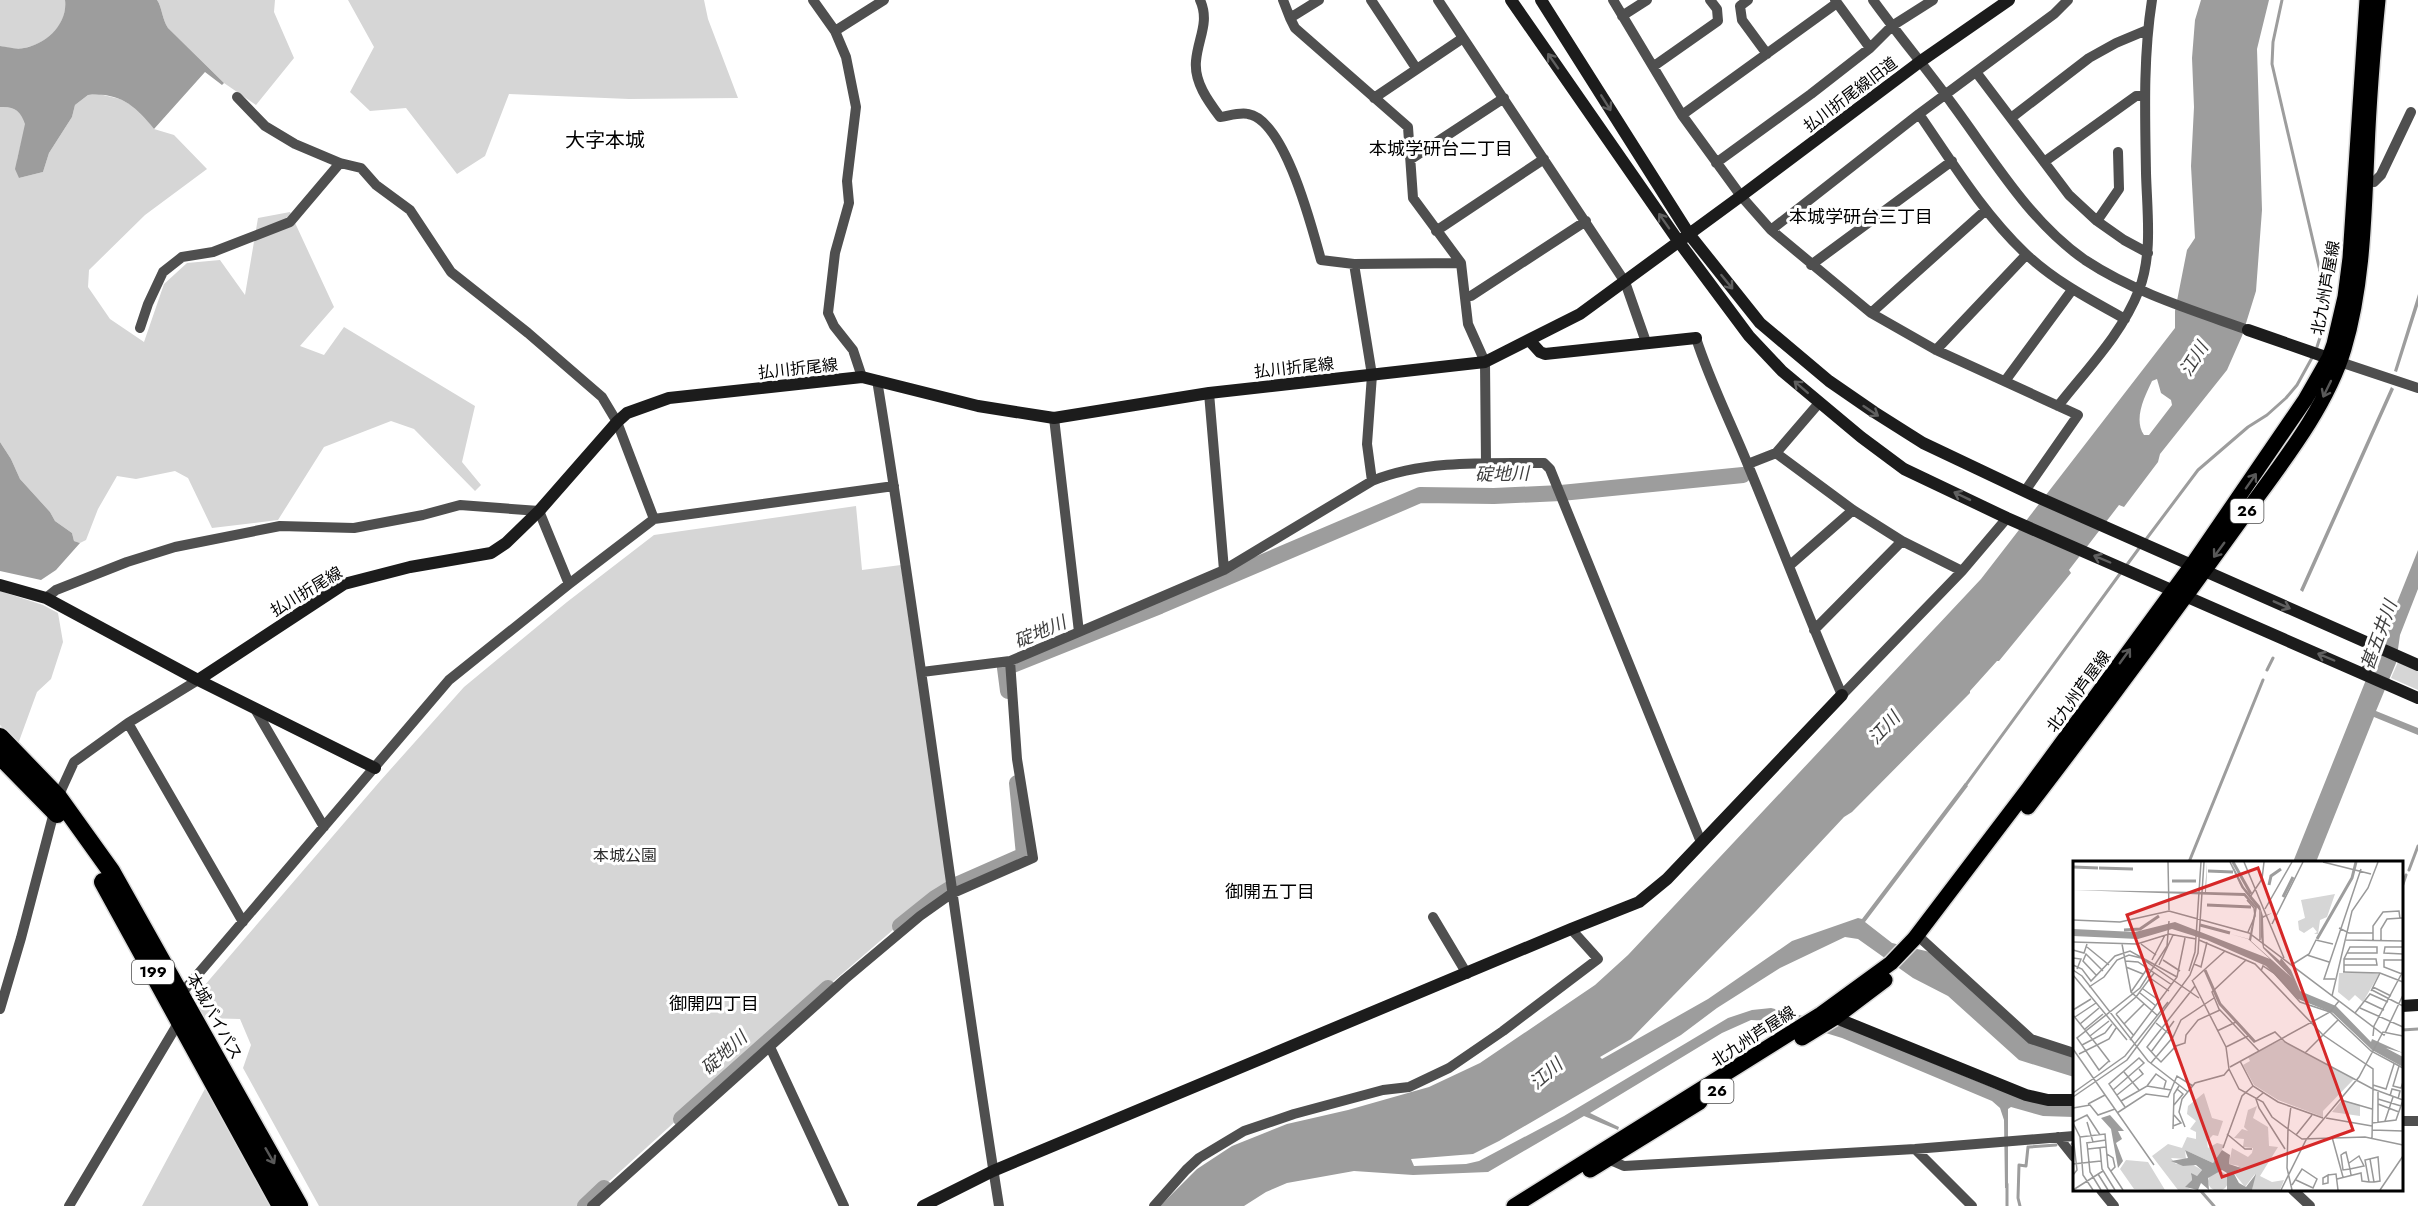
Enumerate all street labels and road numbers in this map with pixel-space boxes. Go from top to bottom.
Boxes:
street label: 払川折尾線旧道 [1799,52,1902,137]
street label: 北九州芦屋線 [2306,239,2345,337]
street label: 払川折尾線 [1253,352,1335,383]
street label: 払川折尾線 [757,353,839,384]
road number: 26 [2230,499,2264,523]
street label: 払川折尾線 [266,561,346,622]
street label: 北九州芦屋線 [2041,646,2116,737]
road number: 199 [132,960,174,984]
street label: 本城バイパス [181,969,248,1064]
street label: 北九州芦屋線 [1707,1001,1800,1072]
road number: 26 [1700,1079,1734,1103]

